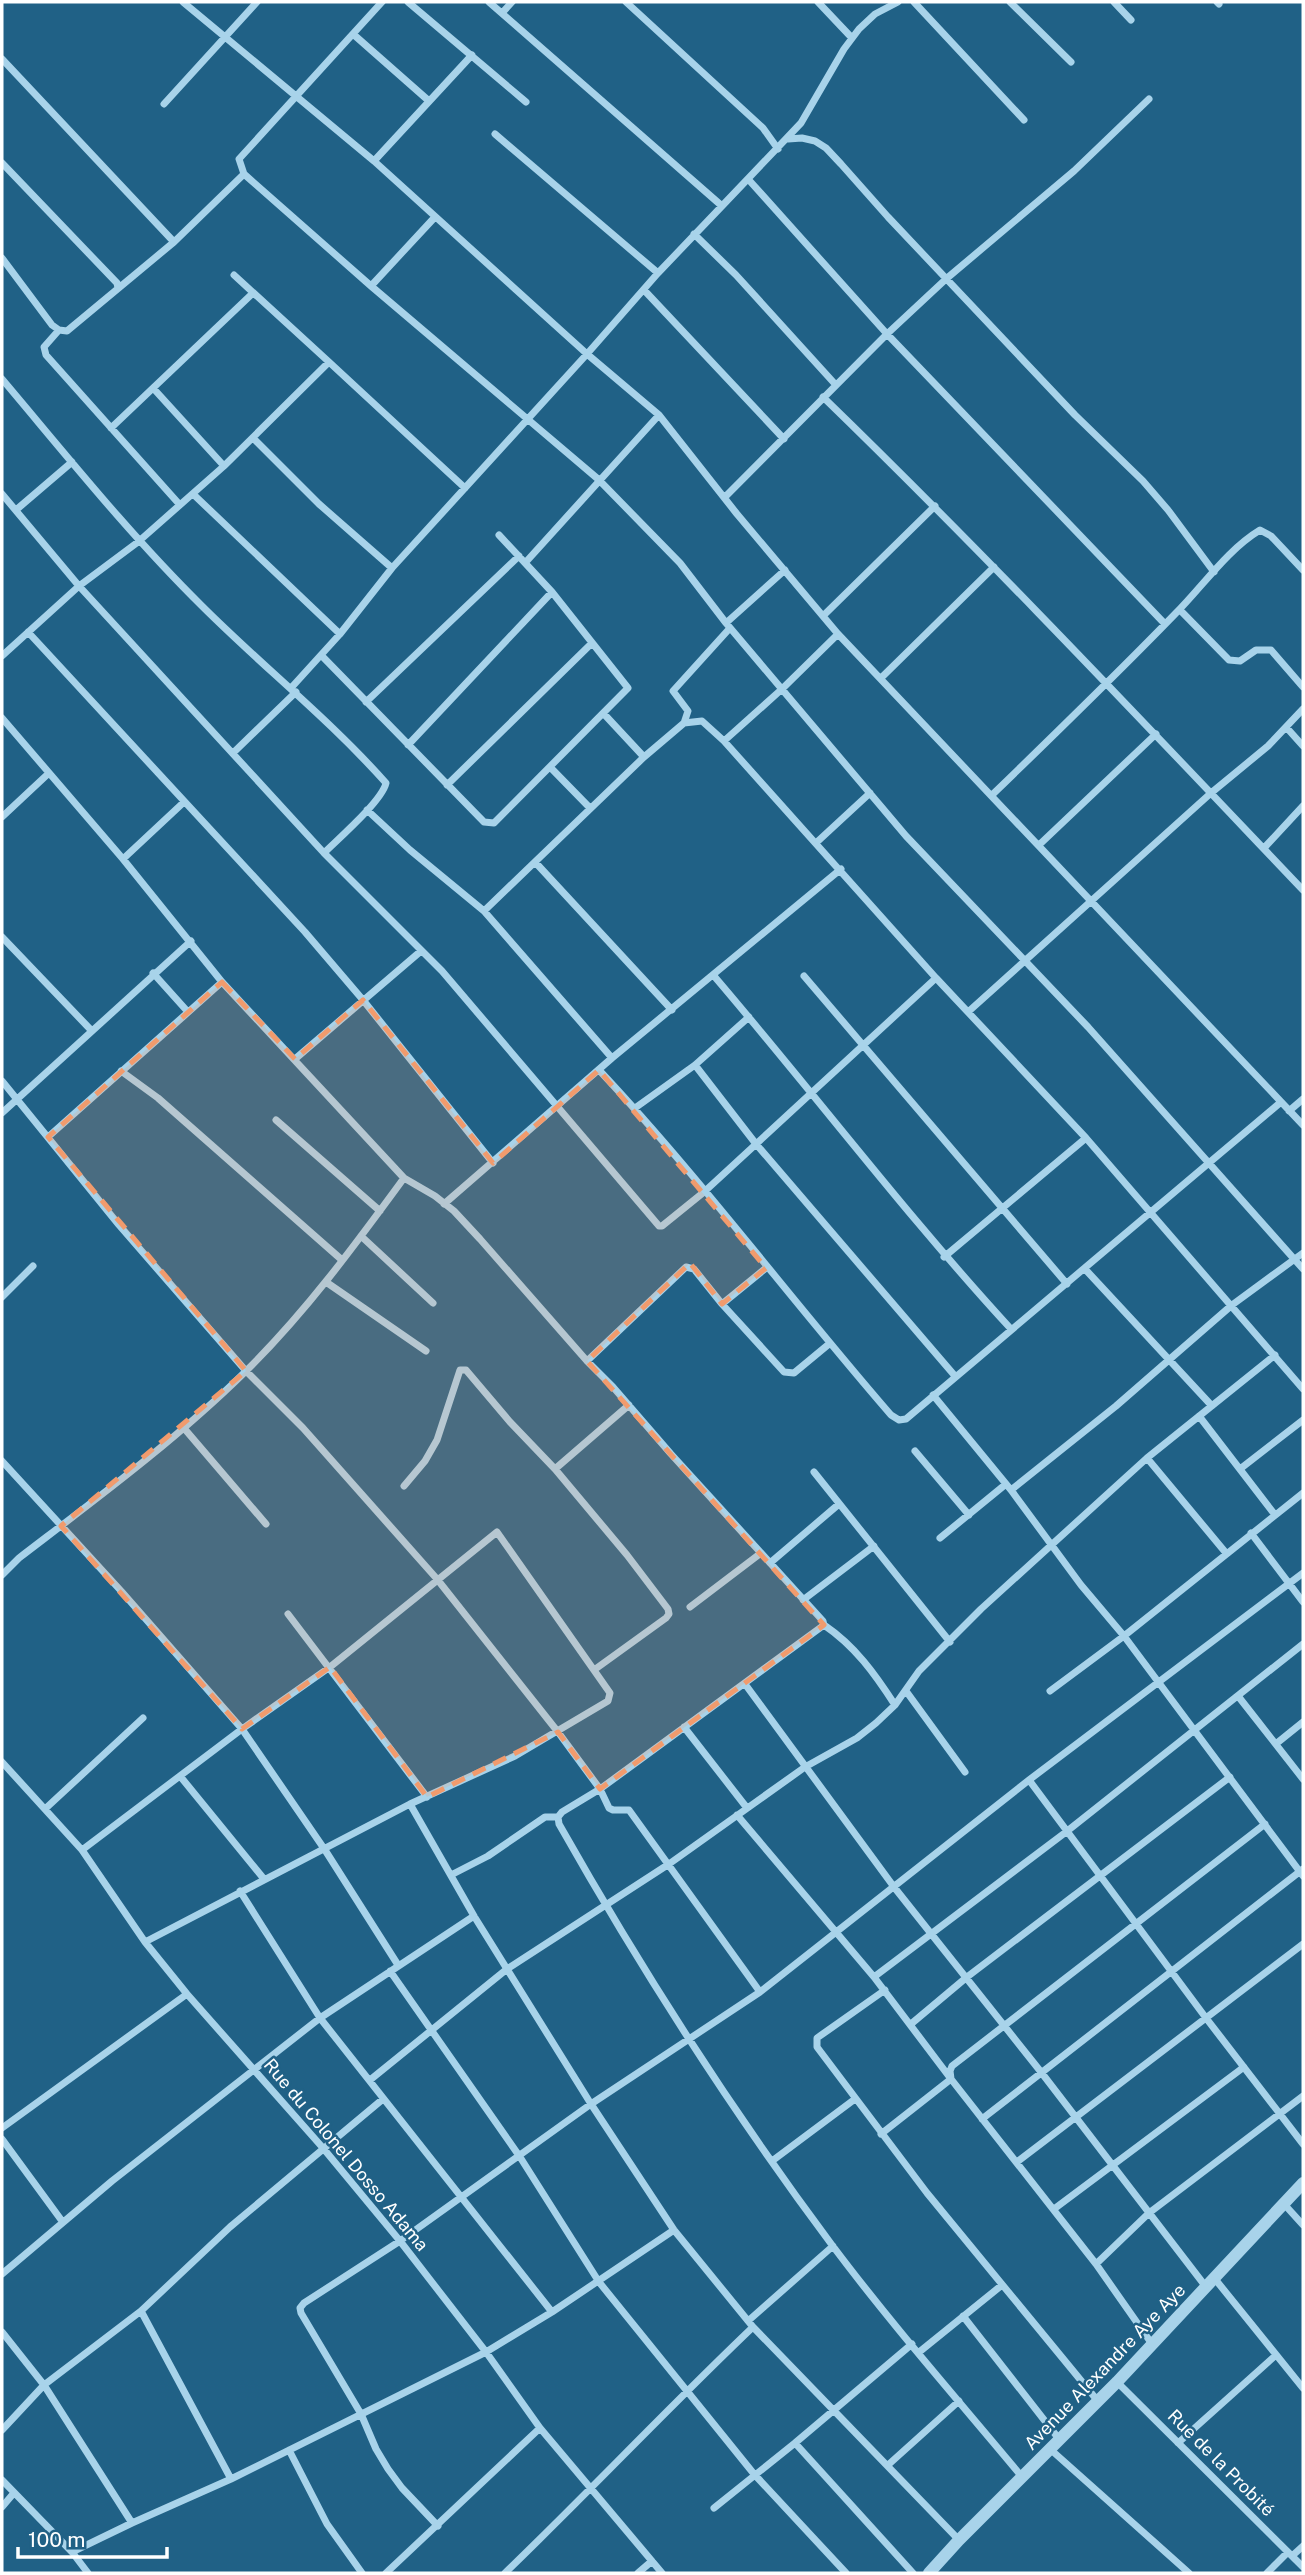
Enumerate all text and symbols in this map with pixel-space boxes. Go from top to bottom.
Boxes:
street label: Rue du Colonel Dosso Adama [260,2054,433,2255]
street label: Avenue Alexandre Aye Aye [1020,2279,1190,2454]
street label: Rue de la Probité [1164,2405,1279,2520]
scale bar [18,2516,166,2560]
text: 100 m [28,2527,85,2552]

